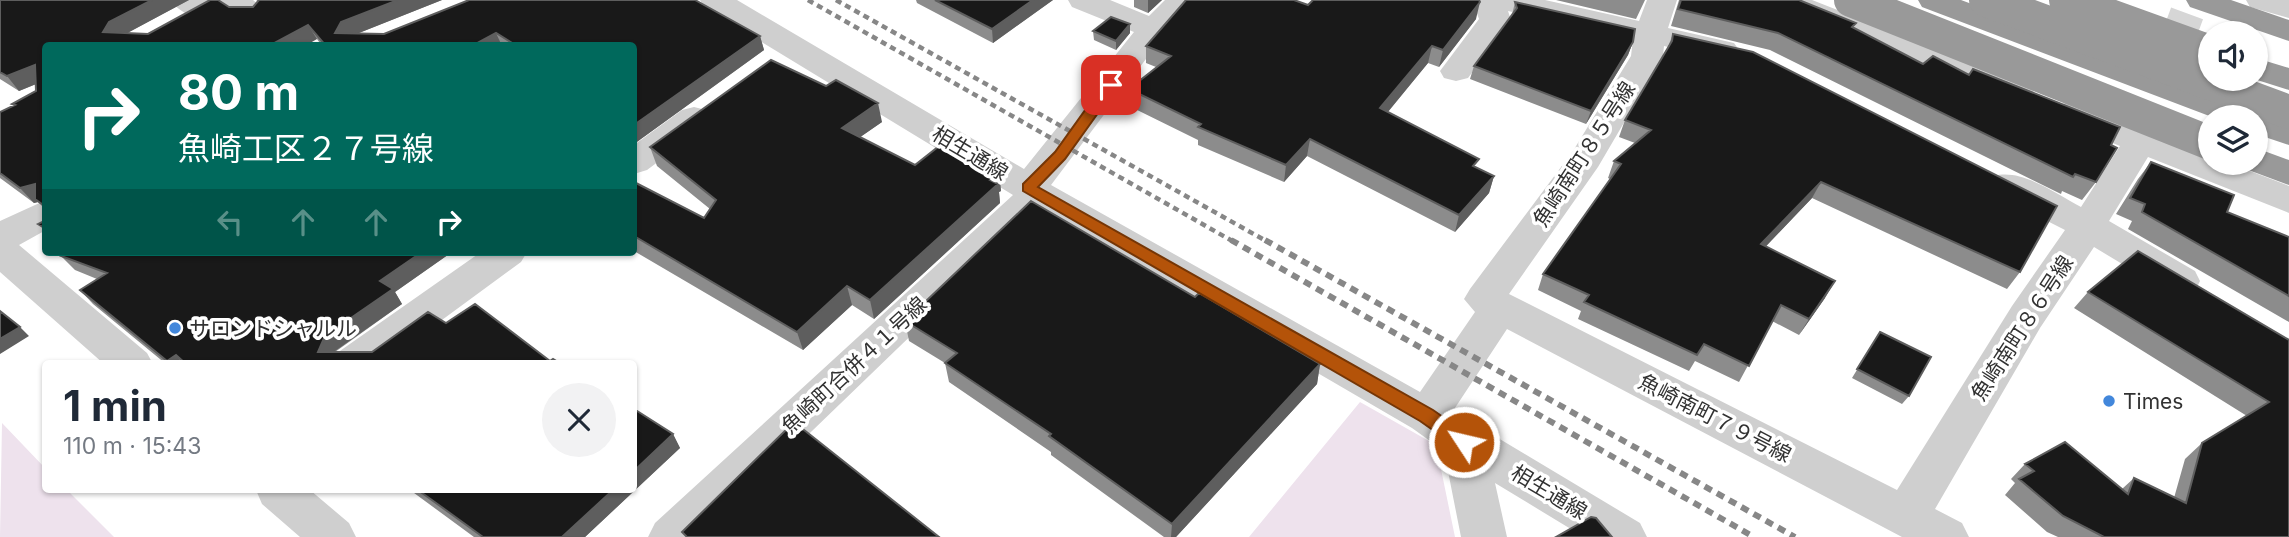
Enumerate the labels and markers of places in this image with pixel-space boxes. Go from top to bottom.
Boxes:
pin [1081,55,1141,115]
place label: サロンドシャルル [189,316,357,341]
marker: サロンドシャルル [167,320,183,336]
place label: Times [2123,389,2183,414]
marker: Times [2101,393,2117,409]

